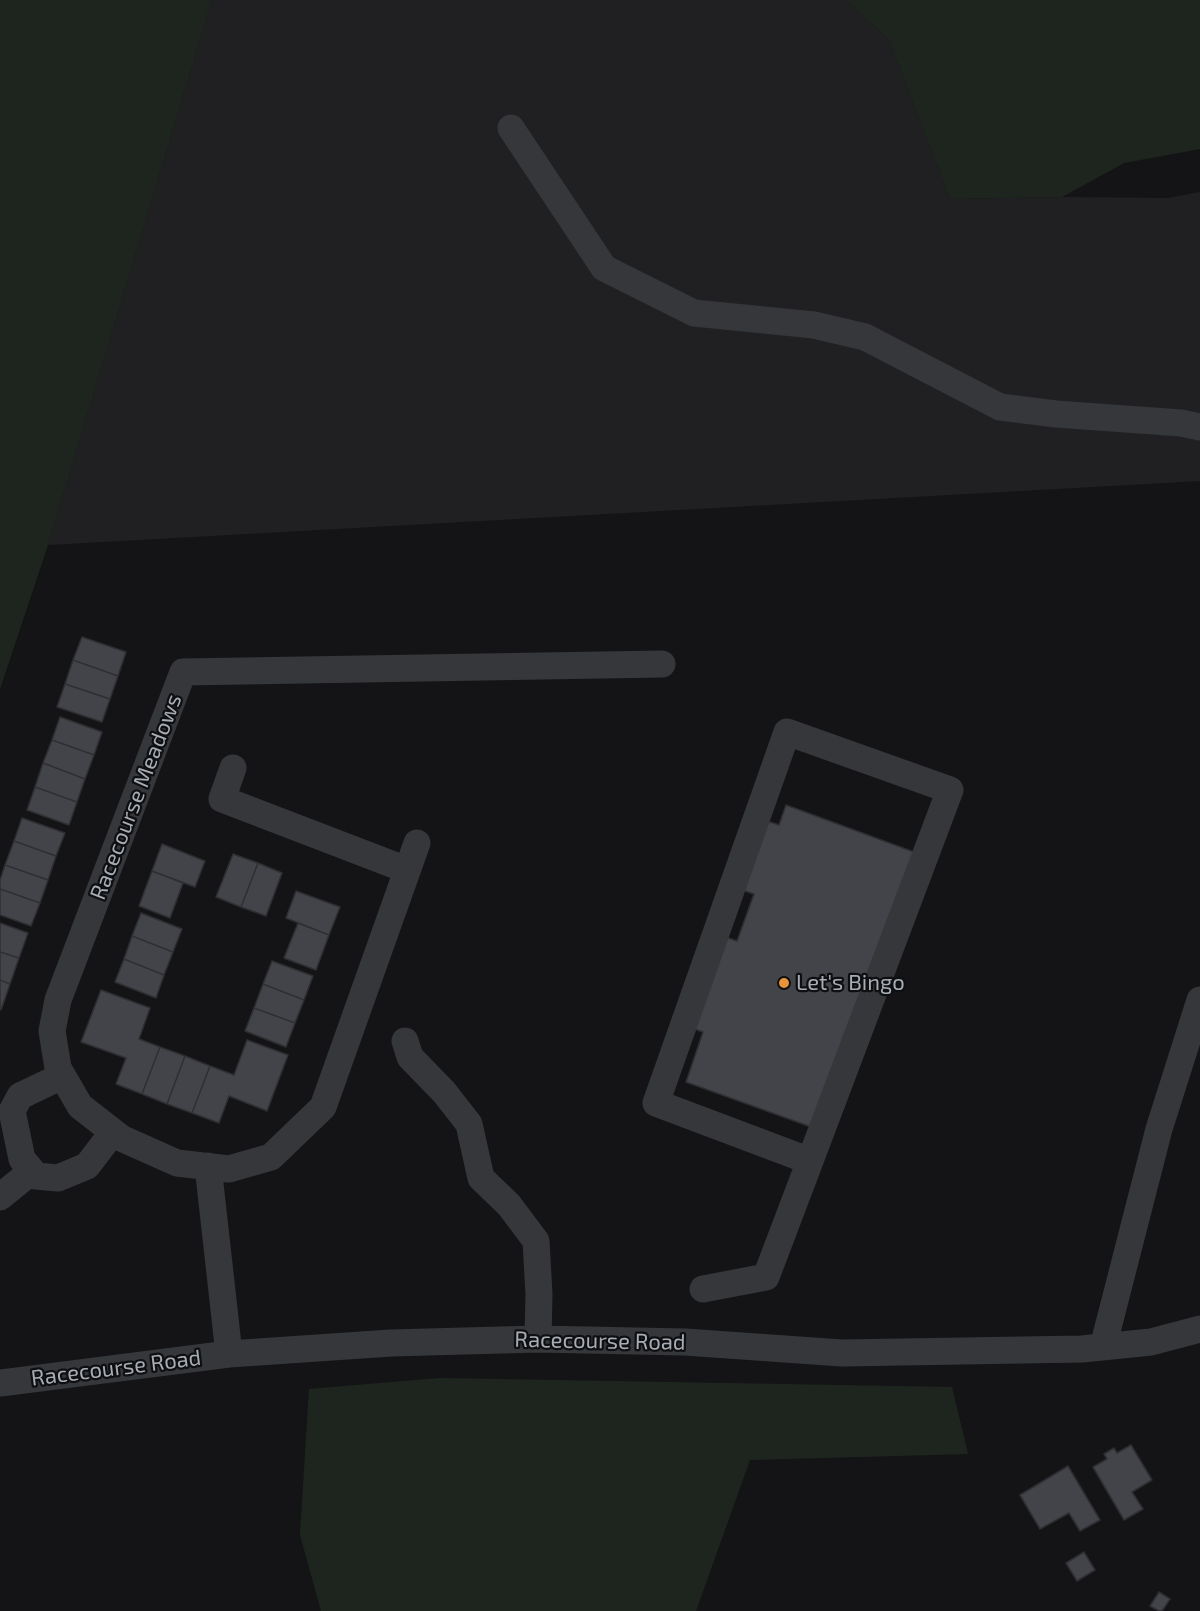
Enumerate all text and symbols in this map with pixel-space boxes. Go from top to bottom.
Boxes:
street label: Racecourse Meadows [85,691,187,903]
place label: Let's Bingo [796,970,905,996]
marker: Let's Bingo [777,976,791,990]
street label: Racecourse Road [514,1326,686,1356]
street label: Racecourse Road [29,1344,203,1392]

